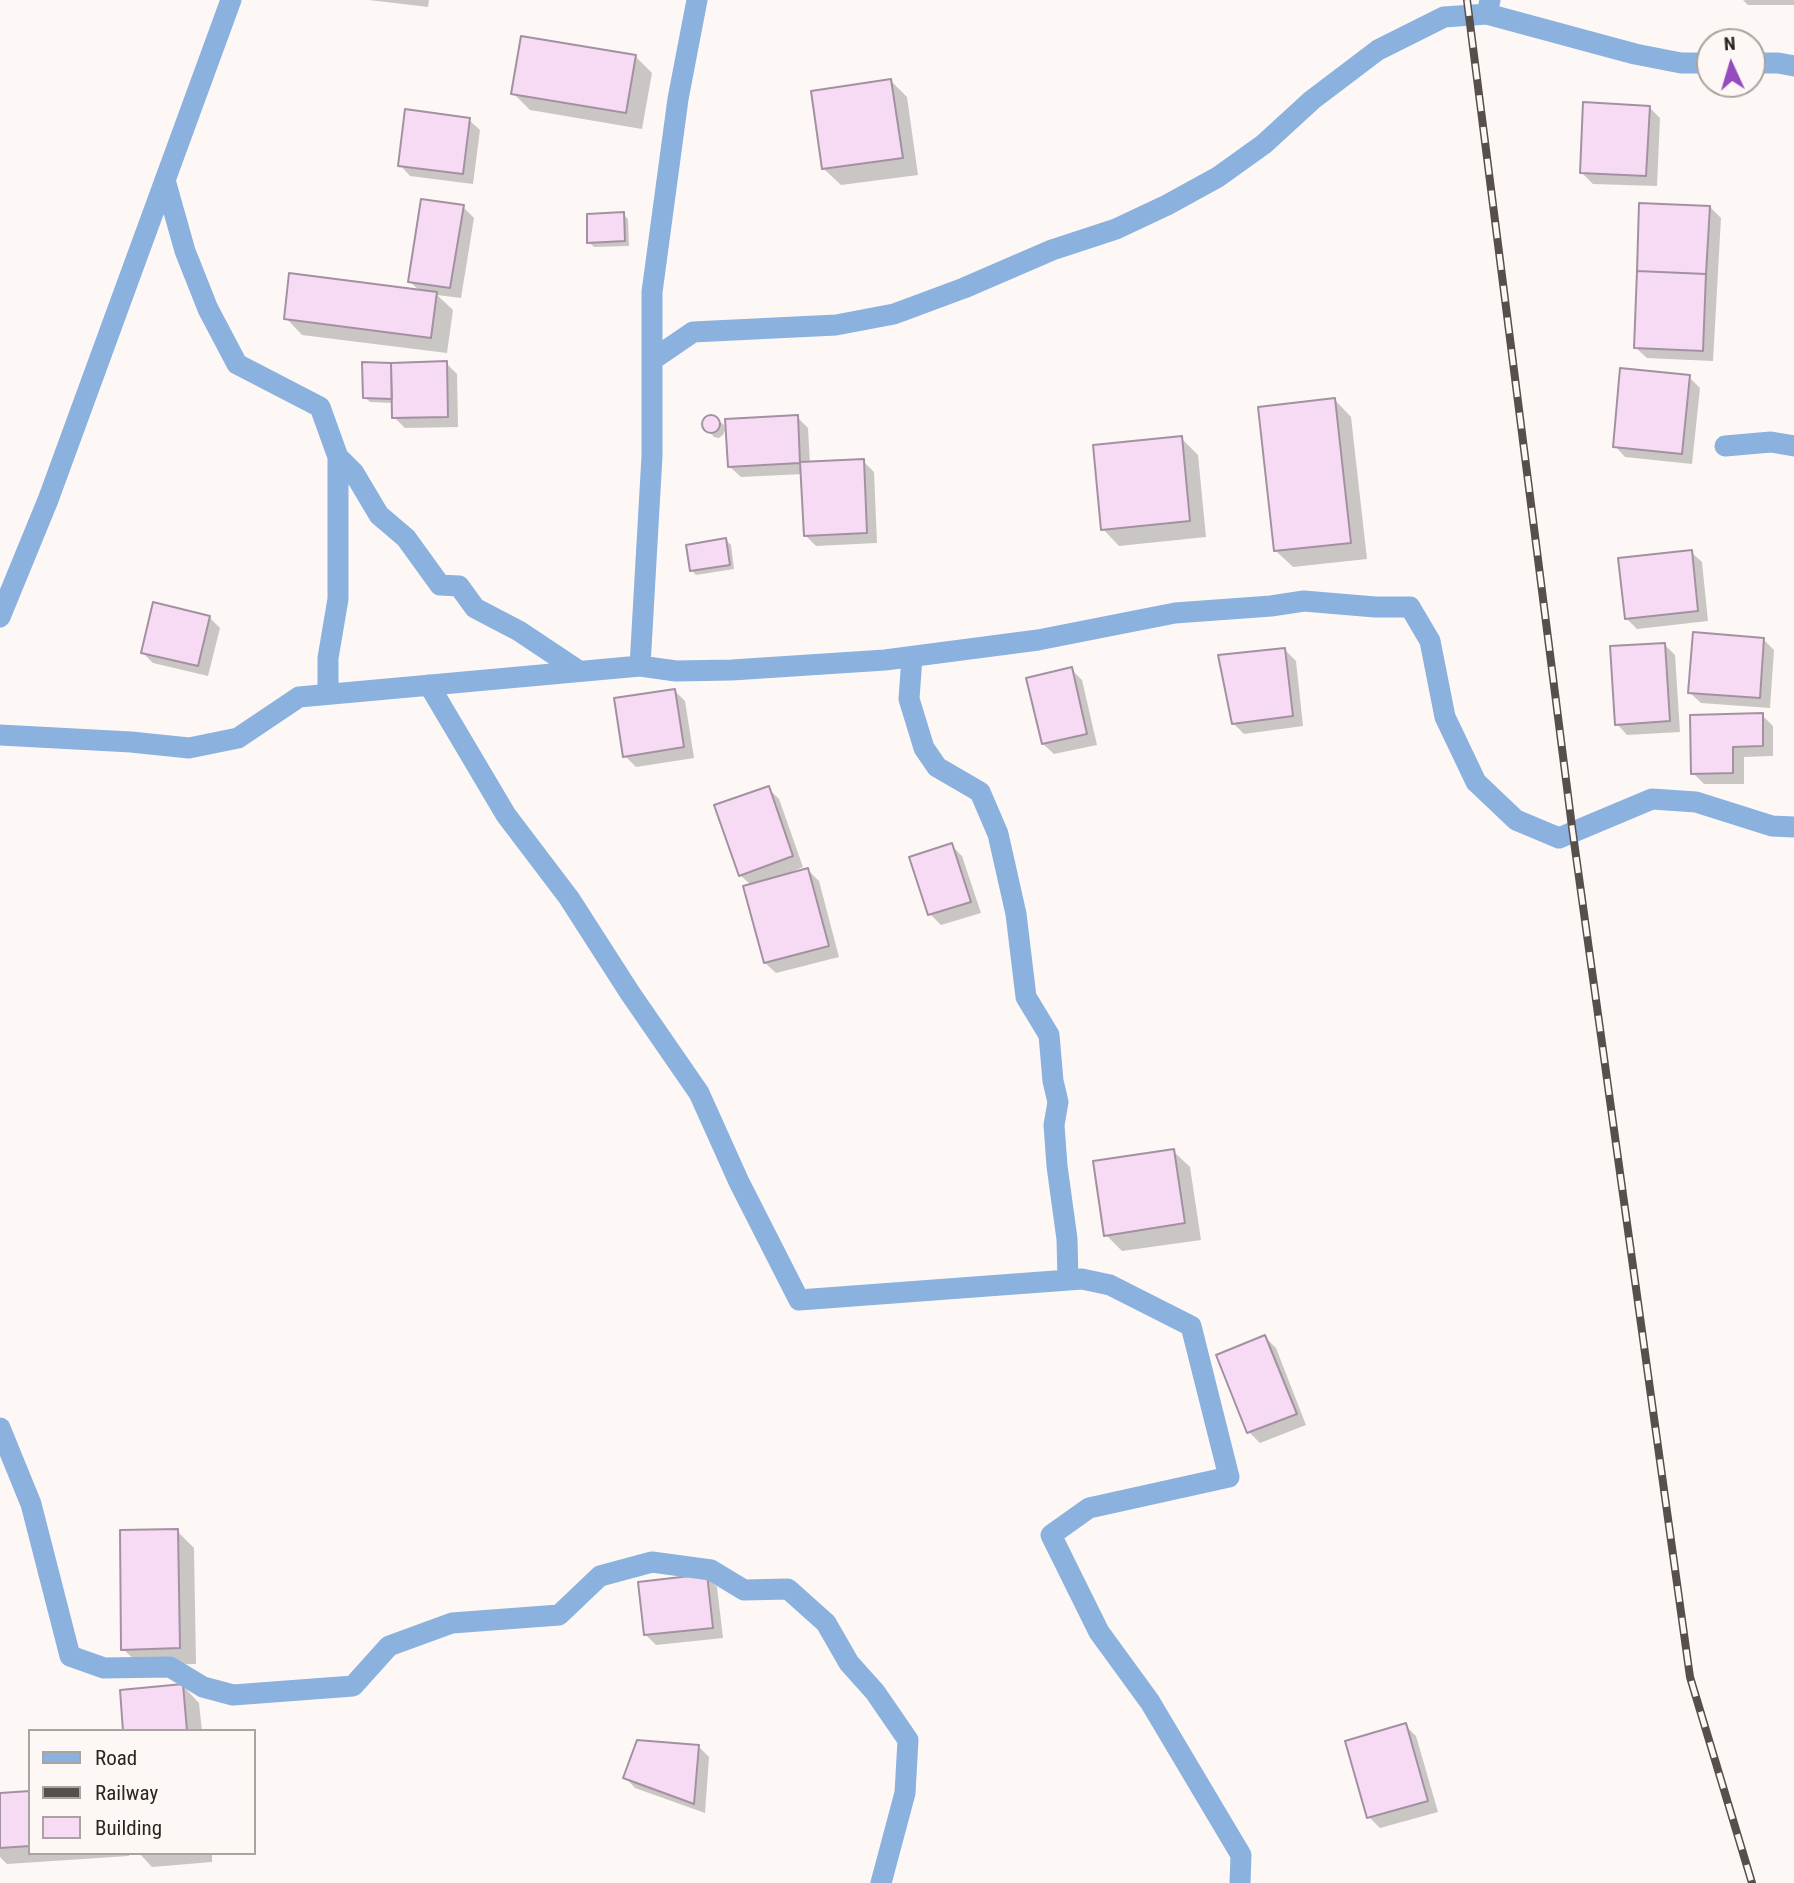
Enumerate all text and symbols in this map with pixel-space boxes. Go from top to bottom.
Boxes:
north arrow [1696,28,1766,98]
text: N [1723,32,1736,55]
legend [28,1729,256,1855]
text: Road [95,1746,137,1770]
text: Railway [95,1781,158,1805]
text: Building [95,1816,162,1840]

